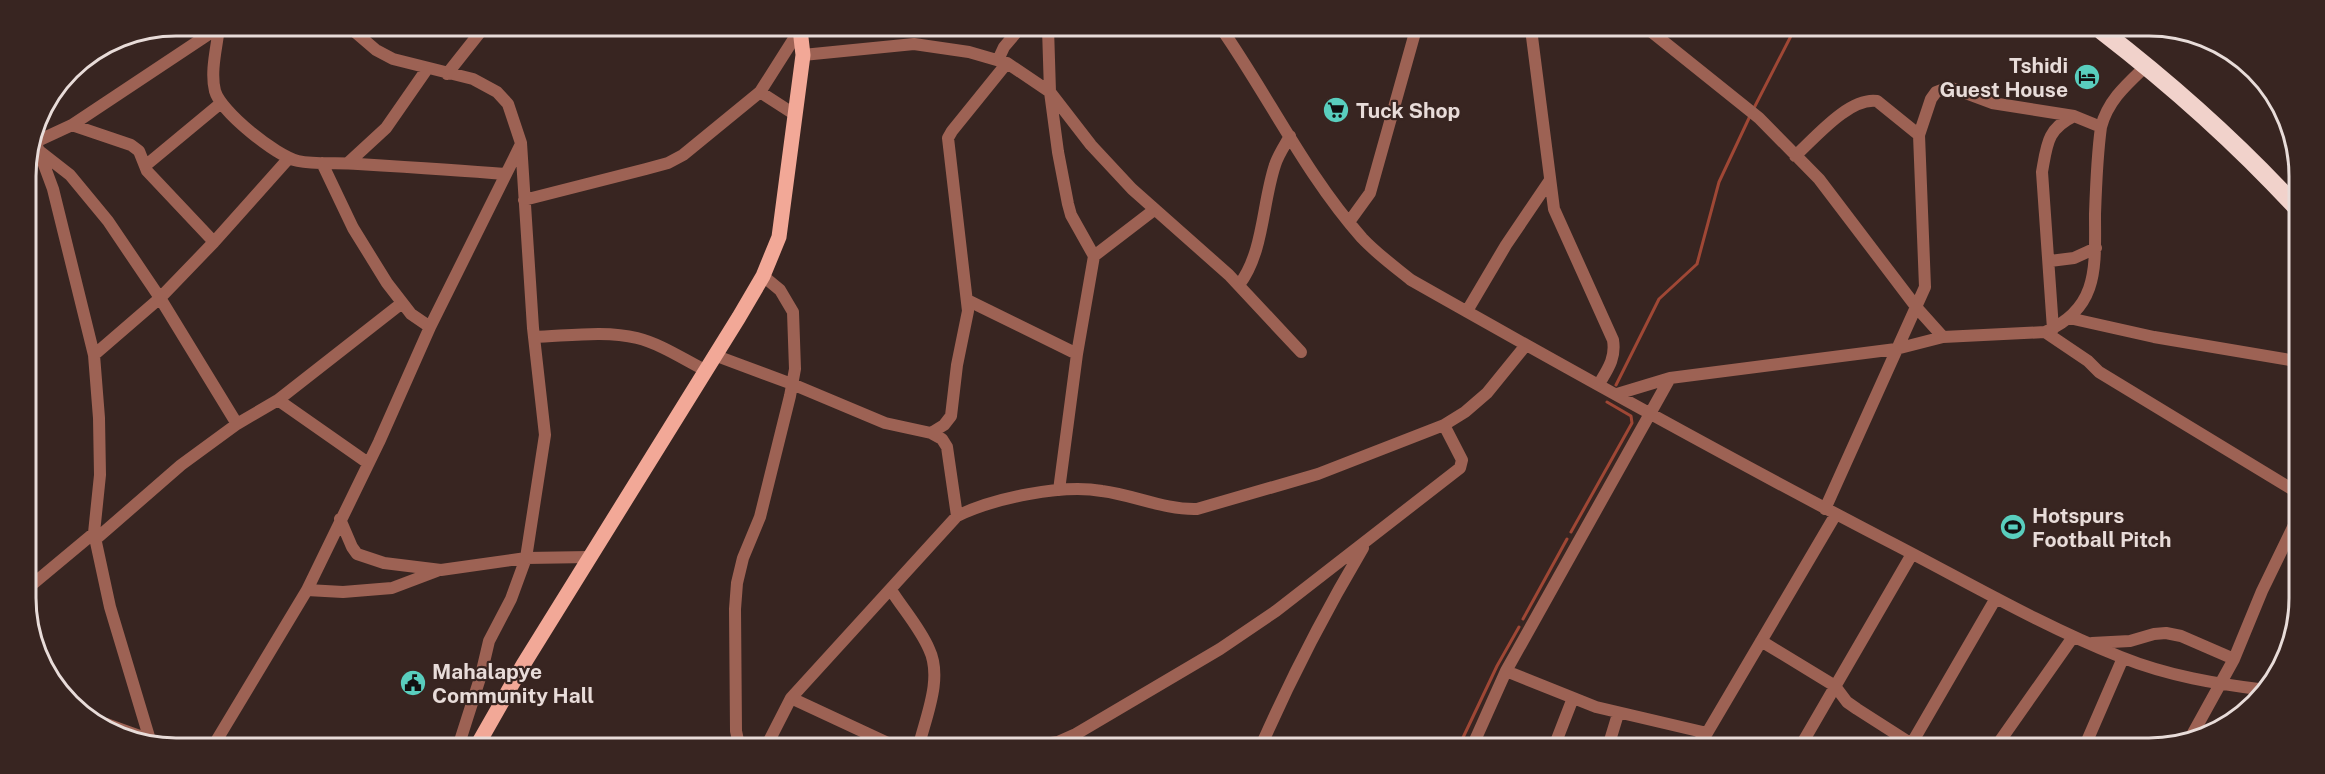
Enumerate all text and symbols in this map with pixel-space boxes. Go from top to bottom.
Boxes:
place label: Tshidi Guest House [1939,53,2068,102]
hotel icon: Tshidi Guest House [2072,62,2102,92]
supermarket icon: Tuck Shop [1321,95,1351,125]
place label: Tuck Shop [1356,98,1460,123]
place label: Hotspurs Football Pitch [2032,503,2171,552]
sports icon: Hotspurs Football Pitch [1998,512,2028,542]
place label: Mahalapye Community Hall [432,659,594,708]
public building icon: Mahalapye Community Hall [398,668,428,698]

